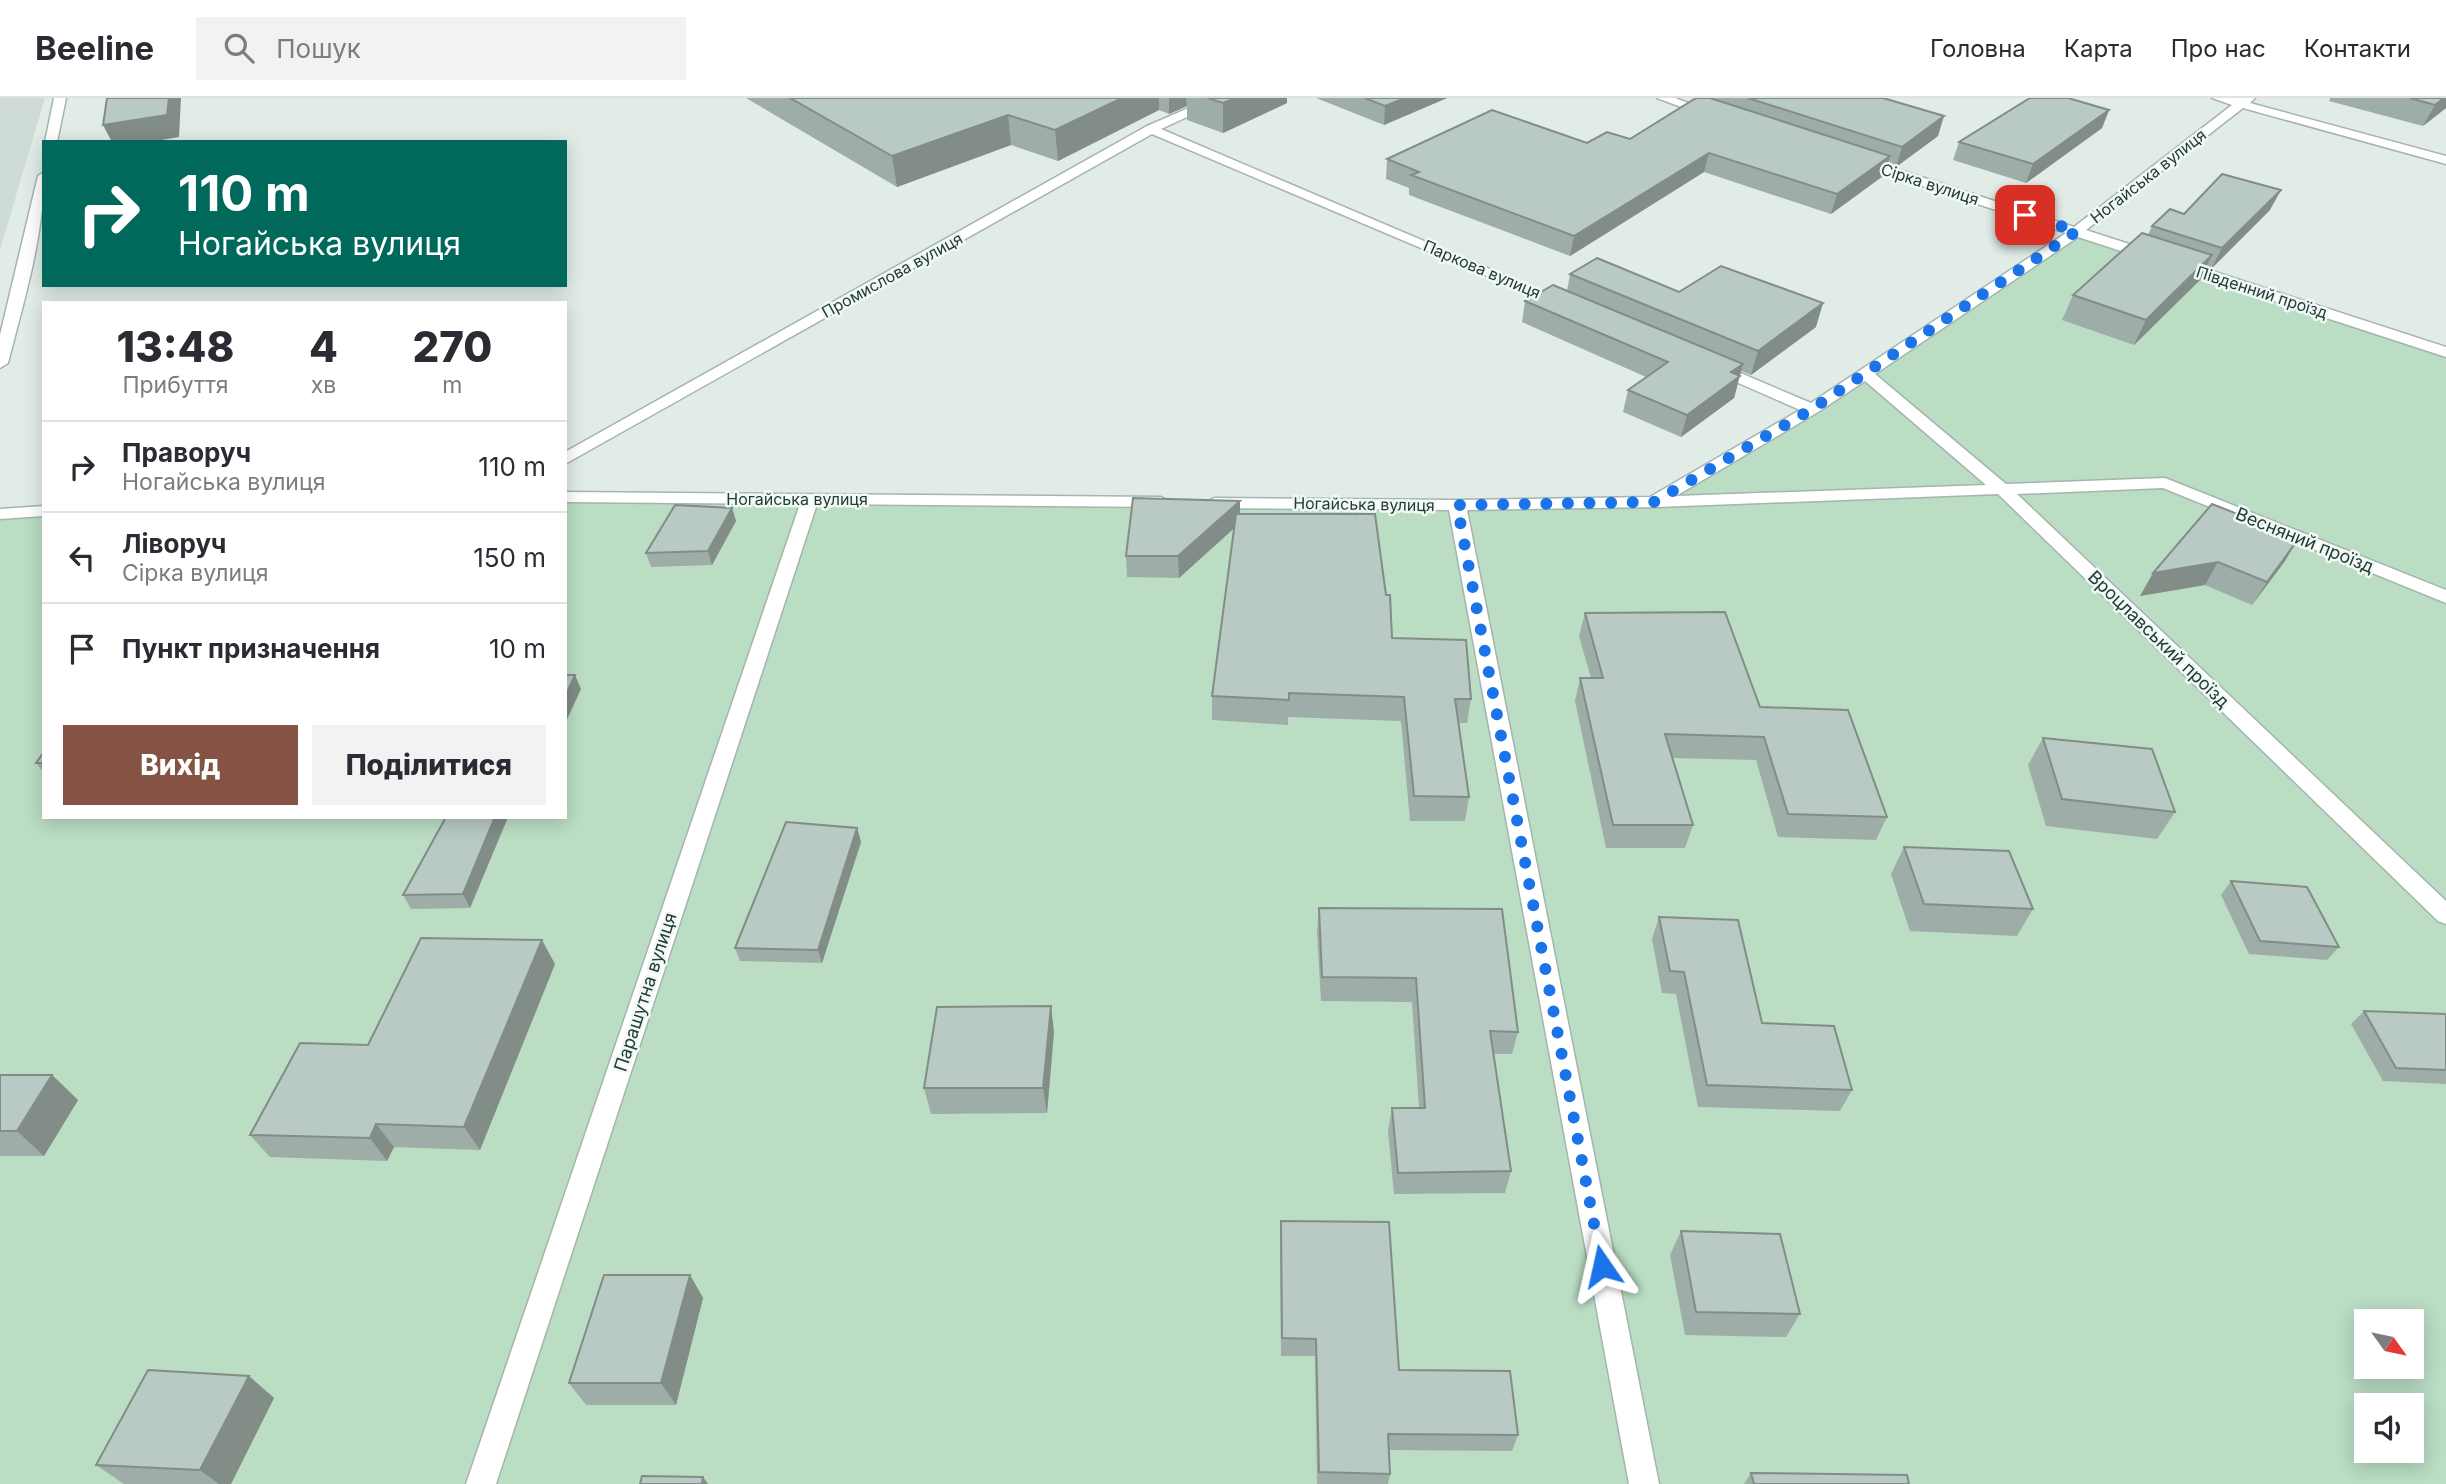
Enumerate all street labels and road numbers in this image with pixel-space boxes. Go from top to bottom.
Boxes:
street label: Ногайська вулиця [2086,125,2210,227]
street label: Сірка вулиця [1878,159,1982,209]
street label: Промислова вулиця [818,228,966,322]
street label: Паркова вулиця [1420,235,1544,303]
street label: Південний проїзд [2194,261,2330,323]
street label: Ногайська вулиця [726,489,868,509]
street label: Ногайська вулиця [1293,493,1435,515]
street label: Весняний проїзд [2233,503,2377,577]
street label: Вроцлавський проїзд [2084,566,2234,712]
street label: Парашутна вулиця [609,910,681,1074]

